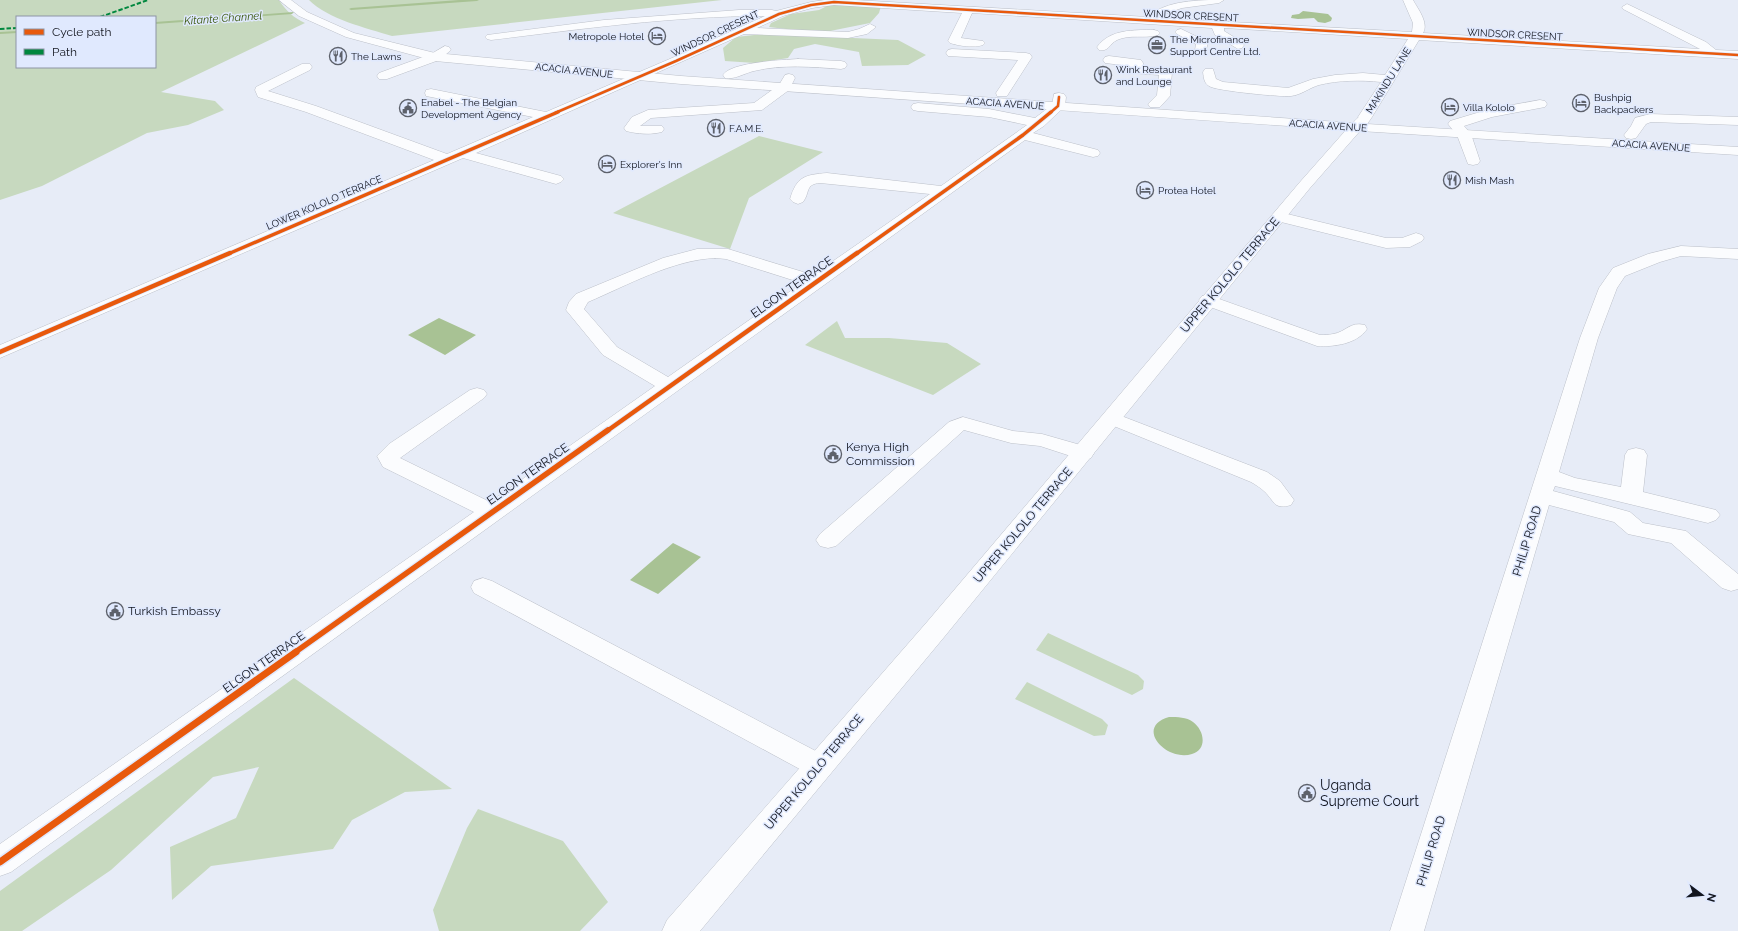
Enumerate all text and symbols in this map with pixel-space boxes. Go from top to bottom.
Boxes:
street label: WINDSOR CRESENT [1143,7,1239,24]
street label: WINDSOR CRESENT [669,8,761,59]
water label: Kitante Channel [184,9,263,28]
legend [16,16,156,68]
text: Cycle path [52,25,111,39]
hotel icon: Metropole Hotel [647,26,667,46]
street label: WINDSOR CRESENT [1467,26,1563,43]
place label: Metropole Hotel [569,31,644,42]
place label: The Microfinance Support Centre Ltd. [1170,34,1261,57]
office icon: The Microfinance Support Centre Ltd. [1147,35,1167,55]
text: Path [52,45,77,59]
street label: MAKINDU LANE [1364,45,1413,115]
restaurant icon: The Lawns [328,46,348,66]
place label: The Lawns [351,51,401,62]
street label: ACACIA AVENUE [534,61,613,80]
place label: Wink Restaurant and Lounge [1116,64,1193,87]
restaurant icon: Wink Restaurant and Lounge [1093,65,1113,85]
place label: Bushpig Backpackers [1594,92,1653,115]
hotel icon: Bushpig Backpackers [1571,93,1591,113]
street label: ACACIA AVENUE [966,95,1044,112]
place label: Enabel - The Belgian Development Agency [421,97,522,120]
hotel icon: Villa Kololo [1440,97,1460,117]
public building icon: Enabel - The Belgian Development Agency [398,98,418,118]
place label: Villa Kololo [1463,102,1515,113]
street label: ACACIA AVENUE [1289,117,1367,134]
restaurant icon: F.A.M.E. [706,118,726,138]
place label: F.A.M.E. [729,123,763,134]
street label: ACACIA AVENUE [1612,137,1690,154]
hotel icon: Explorer's Inn [597,154,617,174]
place label: Explorer's Inn [620,159,682,170]
restaurant icon: Mish Mash [1442,170,1462,190]
street label: LOWER KOLOLO TERRACE [265,173,384,232]
place label: Mish Mash [1465,175,1514,186]
hotel icon: Protea Hotel [1135,180,1155,200]
place label: Protea Hotel [1158,185,1216,196]
street label: UPPER KOLOLO TERRACE [1178,215,1282,335]
street label: ELGON TERRACE [748,253,836,321]
street label: ELGON TERRACE [484,440,572,508]
place label: Kenya High Commission [846,440,914,468]
public building icon: Kenya High Commission [823,444,843,464]
street label: UPPER KOLOLO TERRACE [971,465,1075,585]
street label: PHILIP ROAD [1510,504,1544,578]
public building icon: Turkish Embassy [105,601,125,621]
place label: Turkish Embassy [128,604,221,618]
street label: ELGON TERRACE [220,628,308,696]
street label: UPPER KOLOLO TERRACE [762,712,866,832]
place label: Uganda Supreme Court [1320,777,1419,809]
public building icon: Uganda Supreme Court [1297,783,1317,803]
street label: PHILIP ROAD [1414,814,1448,888]
north arrow [1682,875,1722,915]
text: N [1704,892,1719,903]

